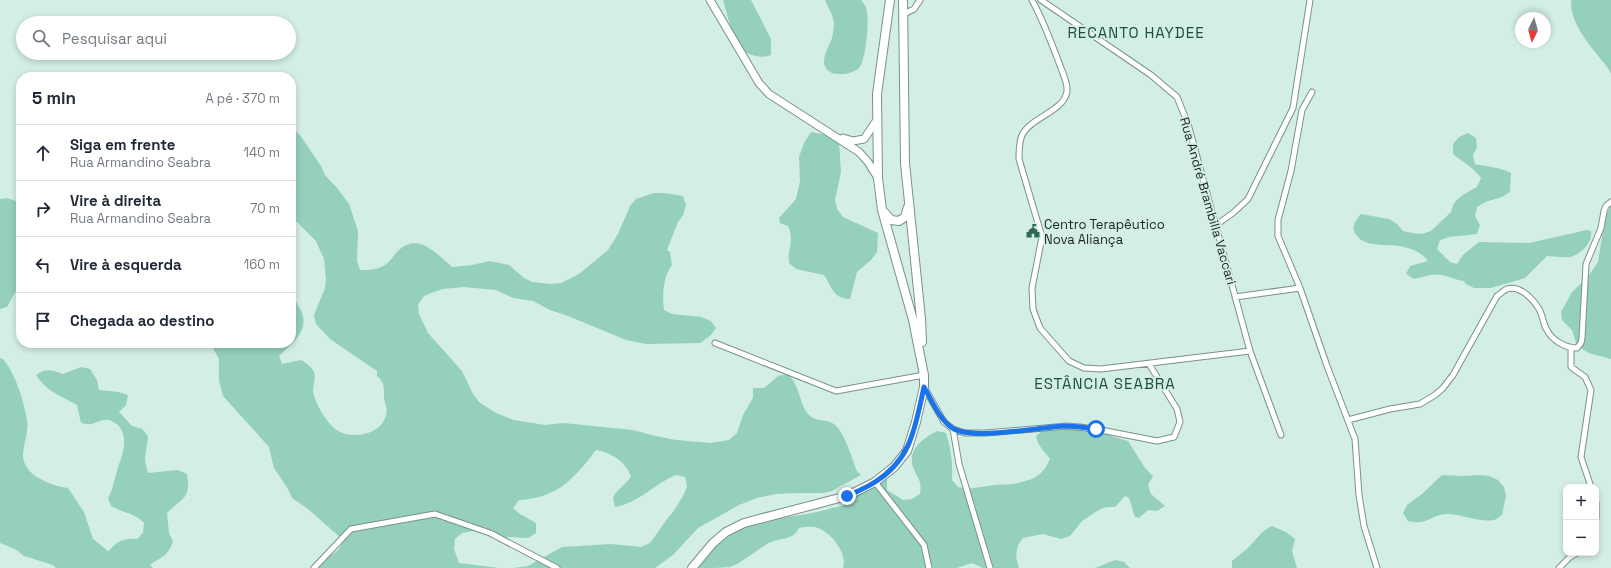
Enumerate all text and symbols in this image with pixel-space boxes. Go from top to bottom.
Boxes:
north arrow [1515,12,1551,48]
search box [16,16,296,60]
district label: RECANTO HAYDEE [1067,23,1205,42]
icon: search [30,27,52,49]
text: Pesquisar aqui [62,29,167,48]
text: 5 min [32,87,76,109]
text: A pé · 370 m [206,90,280,107]
street label: Rua André Brambilla Vaccari [1176,115,1240,287]
text: Siga em frente [70,135,176,154]
icon: ahead [32,142,54,164]
text: 140 m [244,144,280,161]
text: Rua Armandino Seabra [70,154,211,171]
text: Vire à direita [70,191,161,210]
icon: right [32,198,54,220]
text: 70 m [250,200,280,217]
text: Rua Armandino Seabra [70,210,211,227]
place label: Centro Terapêutico Nova Aliança [1044,216,1165,248]
public building icon: Centro Terapêutico Nova Aliança [1025,223,1041,239]
icon: left [32,254,54,276]
text: Vire à esquerda [70,255,182,274]
text: 160 m [244,256,280,273]
icon: arrive [32,310,54,332]
text: Chegada ao destino [70,311,214,330]
district label: ESTÂNCIA SEABRA [1034,374,1176,393]
route start [1087,420,1105,438]
map controls [1563,484,1599,556]
button: + [1563,484,1599,520]
route end [838,487,856,505]
button: − [1563,520,1599,556]

